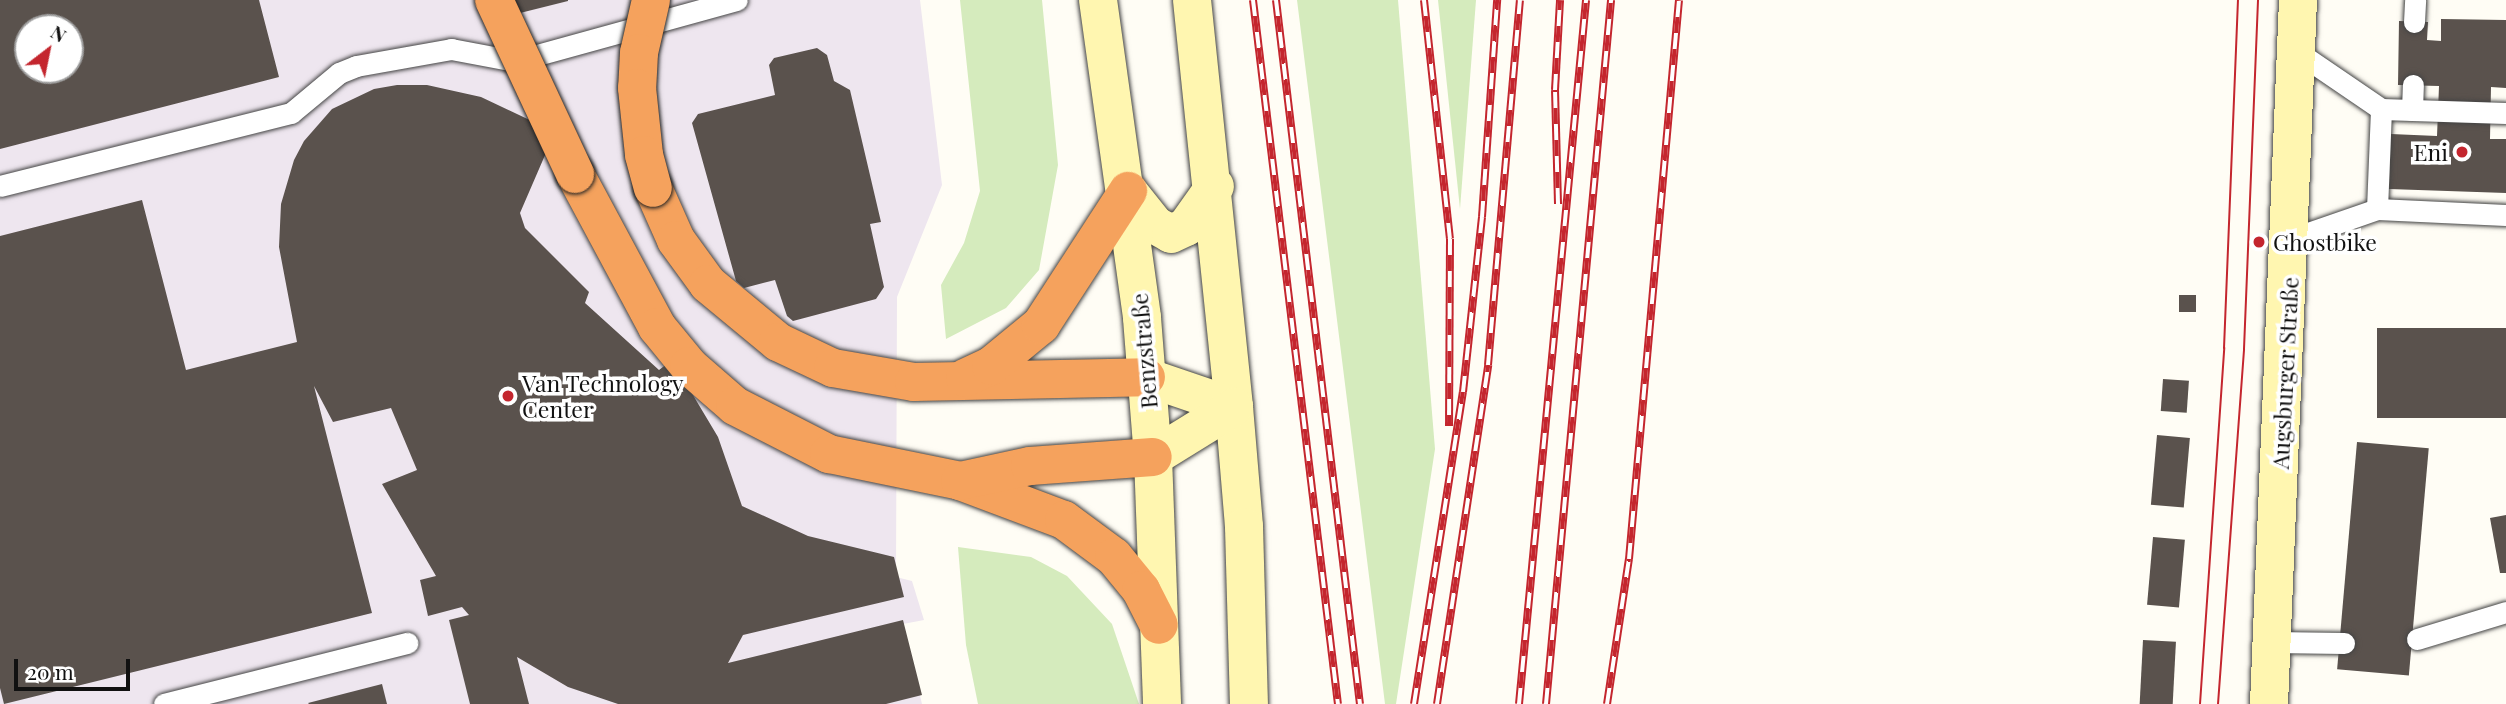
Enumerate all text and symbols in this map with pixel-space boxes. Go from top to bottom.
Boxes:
north arrow [14,14,84,84]
text: N [46,18,72,48]
place label: Eni [2414,138,2448,166]
marker: Eni [2454,144,2470,160]
place label: Ghostbike [2273,228,2377,256]
marker: Ghostbike [2251,234,2267,250]
street label: Augsburger Straße [2266,276,2304,470]
street label: Benzstraße [1125,292,1163,410]
place label: Van Technology Center [522,369,684,423]
marker: Van Technology Center [500,388,516,404]
scale bar [18,644,133,688]
text: 20 m [27,657,74,685]

